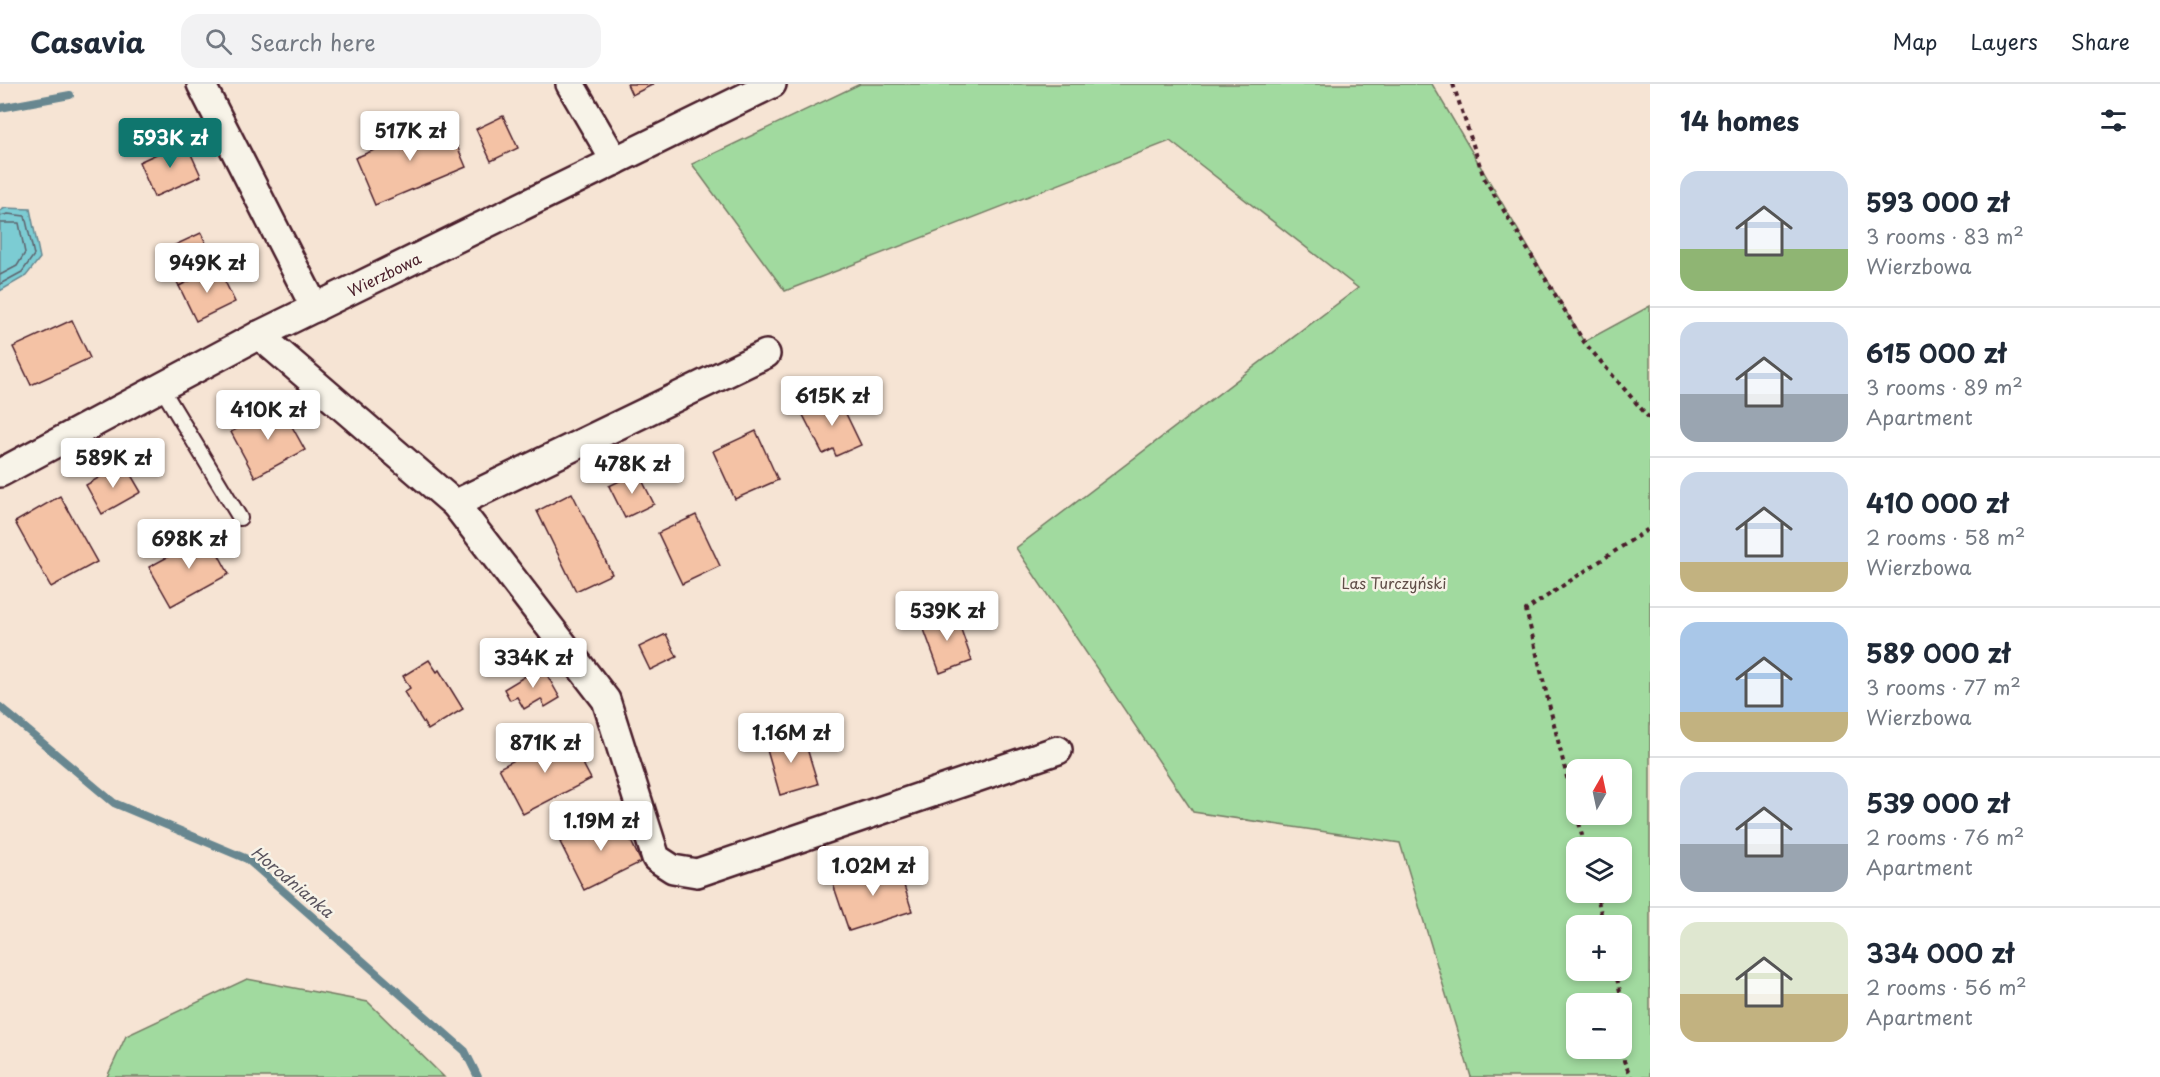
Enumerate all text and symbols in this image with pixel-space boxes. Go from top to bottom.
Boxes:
search box [181,14,601,68]
text: Casavia [30,20,145,63]
icon: search [202,25,235,58]
text: Search here [250,25,376,58]
text: Map [1893,25,1937,57]
text: Layers [1970,25,2038,57]
text: Share [2071,25,2130,57]
text: 14 homes [1680,101,1799,140]
icon: filters [2097,104,2130,137]
pin: 517K zł [355,111,465,162]
text: 517K zł [374,115,446,145]
pin: 593K zł [115,118,225,169]
text: 593K zł [133,122,207,152]
text: 593 000 zł [1866,182,2009,221]
icon: home [1728,195,1800,267]
text: 3 rooms · 83 m² [1866,221,2024,251]
pin: 949K zł [152,243,262,294]
street label: Wierzbowa [343,246,425,302]
text: 949K zł [169,247,245,277]
text: Wierzbowa [1866,251,1971,281]
text: 615 000 zł [1866,333,2006,372]
icon: home [1728,346,1800,418]
text: 3 rooms · 89 m² [1866,372,2023,402]
pin: 615K zł [777,376,887,427]
text: 615K zł [795,380,869,410]
pin: 410K zł [213,390,323,441]
text: 410K zł [230,394,306,424]
text: Apartment [1866,402,1973,432]
pin: 589K zł [58,438,168,489]
text: 589K zł [75,442,151,472]
pin: 478K zł [577,444,687,495]
text: 478K zł [594,448,670,478]
text: 410 000 zł [1866,483,2008,522]
icon: home [1728,496,1800,568]
pin: 698K zł [134,519,244,570]
text: 2 rooms · 58 m² [1866,522,2025,552]
text: 698K zł [151,523,227,553]
text: Wierzbowa [1866,552,1971,582]
park label: Las Turczyński [1341,571,1447,594]
pin: 539K zł [892,591,1002,642]
text: 539K zł [909,595,985,625]
text: 589 000 zł [1866,633,2010,672]
pin: 334K zł [478,638,588,689]
text: 334K zł [494,642,572,672]
icon: home [1728,646,1800,718]
text: 3 rooms · 77 m² [1866,672,2021,702]
text: Wierzbowa [1866,702,1971,732]
pin: 1.16M zł [729,713,853,764]
text: 1.16M zł [752,717,830,747]
pin: 871K zł [490,723,600,774]
text: 871K zł [510,727,580,757]
north arrow [1566,759,1632,825]
map controls [1566,759,1632,1059]
text: 539 000 zł [1866,783,2009,822]
icon: home [1728,796,1800,868]
pin: 1.19M zł [539,801,663,852]
text: 1.19M zł [563,805,639,835]
text: 2 rooms · 76 m² [1866,822,2024,852]
button: layers [1566,837,1632,903]
water label: Horodnianka [247,839,340,923]
pin: 1.02M zł [811,846,935,897]
text: 1.02M zł [831,850,915,880]
text: Apartment [1866,852,1973,882]
button: + [1566,915,1632,981]
text: 334 000 zł [1866,933,2014,972]
icon: home [1728,946,1800,1018]
text: 2 rooms · 56 m² [1866,972,2027,1002]
button: − [1566,993,1632,1059]
text: Apartment [1866,1002,1973,1032]

